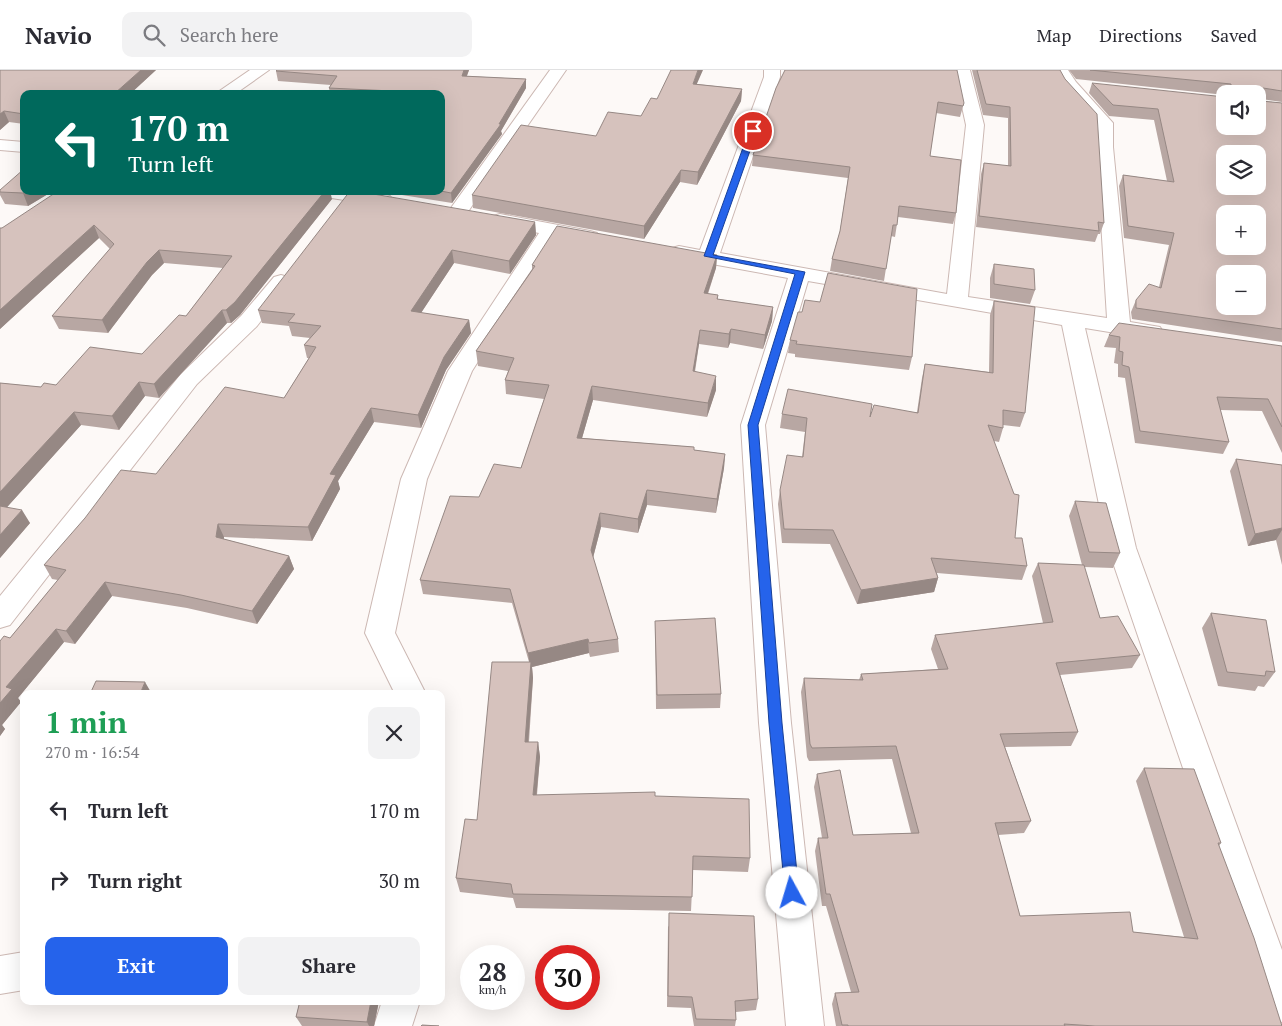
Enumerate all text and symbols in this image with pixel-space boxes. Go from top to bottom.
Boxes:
search box [122,12,472,57]
text: Navio [25,19,92,51]
icon: search [140,21,168,49]
text: Search here [180,22,279,47]
text: Map [1036,23,1071,47]
text: Directions [1099,23,1182,47]
text: Saved [1210,23,1257,47]
map controls [1216,85,1266,315]
button: sound [1216,85,1266,135]
text: 170 m [128,105,229,151]
icon: left [45,110,110,175]
pin [732,110,774,152]
icon: arrive [739,117,767,145]
button: layers [1216,145,1266,195]
text: Turn left [128,149,214,178]
button: + [1216,205,1266,255]
button: − [1216,265,1266,315]
text: 1 min [45,702,127,742]
button: close [368,707,420,759]
text: 270 m · 16:54 [45,741,139,763]
icon: left [45,796,73,824]
text: Turn left [88,798,169,823]
text: 170 m [369,798,420,823]
icon: right [45,866,73,894]
position arrow [765,866,817,918]
text: Turn right [88,868,182,893]
text: 30 m [379,868,420,893]
button: Exit [45,937,228,995]
button: Share [238,937,420,995]
speed limit sign: 30 [535,945,600,1010]
text: 28 [478,955,507,988]
text: km/h [479,982,506,997]

